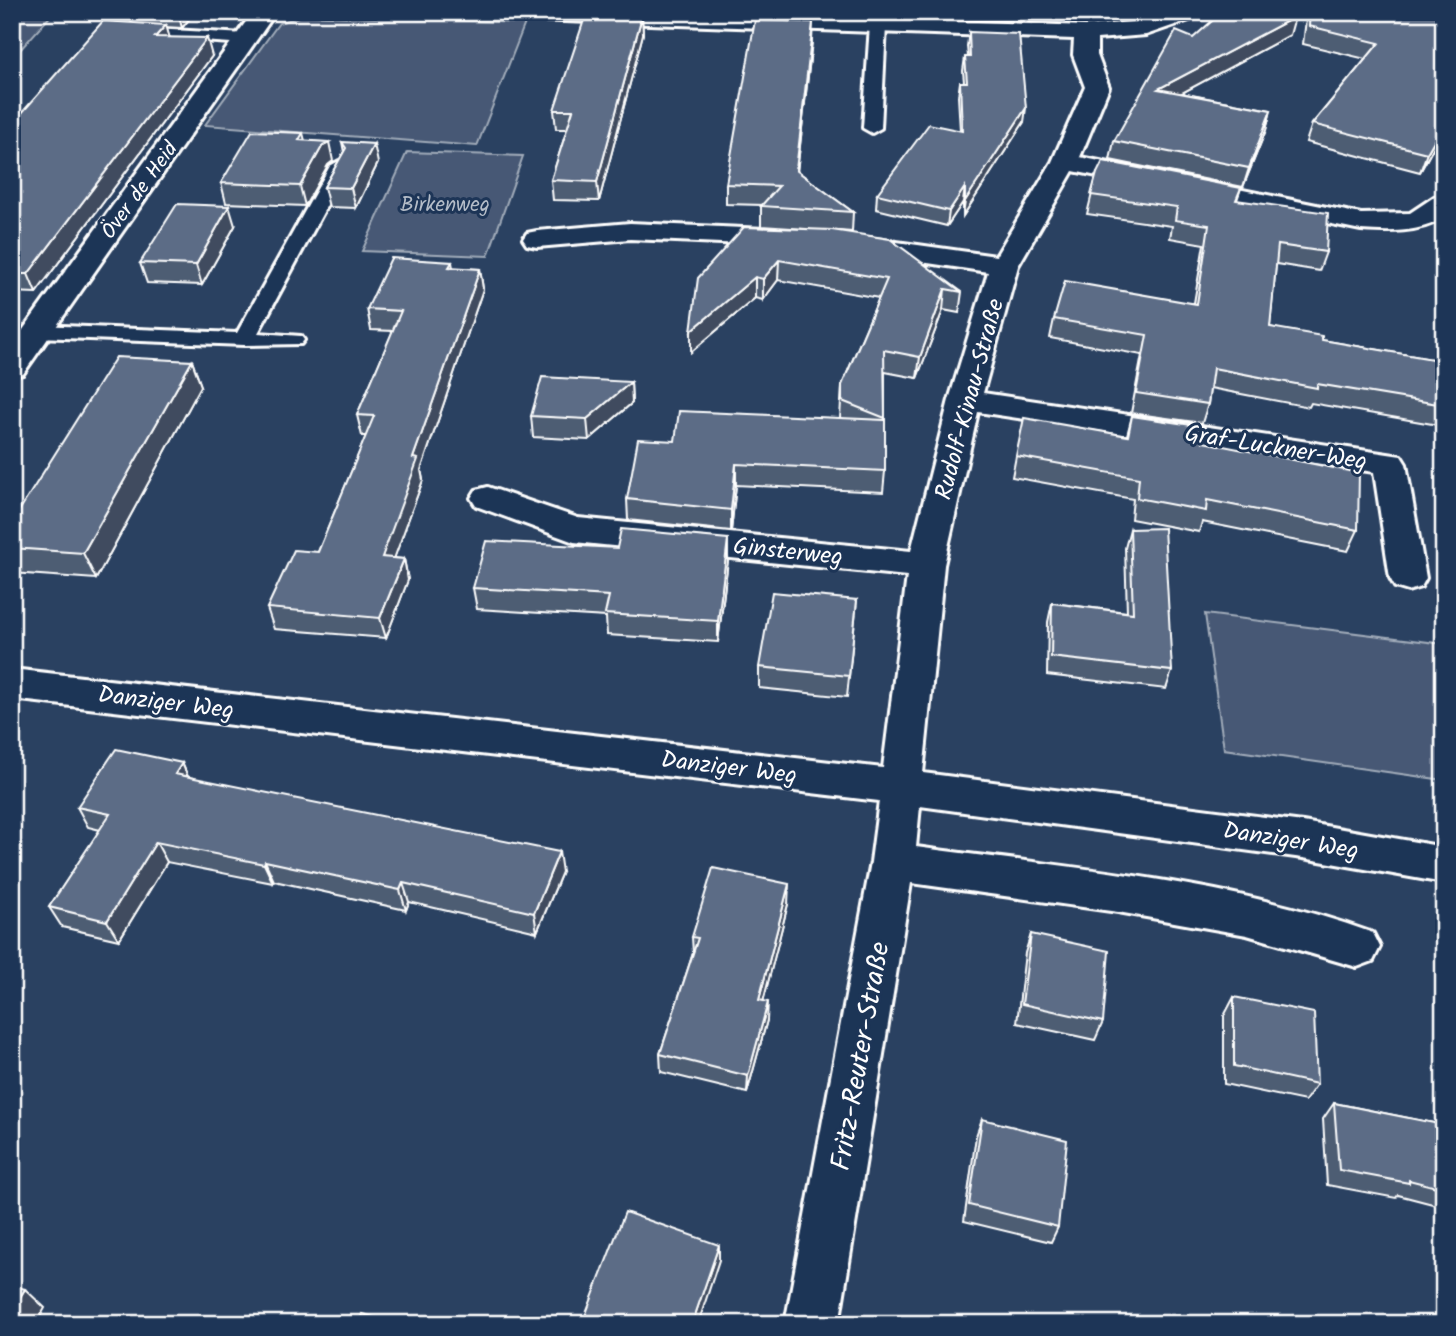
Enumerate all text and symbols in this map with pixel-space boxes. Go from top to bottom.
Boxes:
street label: Över de Heid [93,135,187,247]
park label: Birkenweg [400,189,490,222]
street label: Rudolf-Kinau-Straße [925,294,1016,504]
street label: Graf-Luckner-Weg [1182,415,1370,482]
street label: Ginsterweg [731,527,844,578]
street label: Danziger Weg [96,676,236,731]
street label: Danziger Weg [659,741,799,796]
street label: Danziger Weg [1220,812,1361,871]
street label: Fritz-Reuter-Straße [819,938,904,1174]

